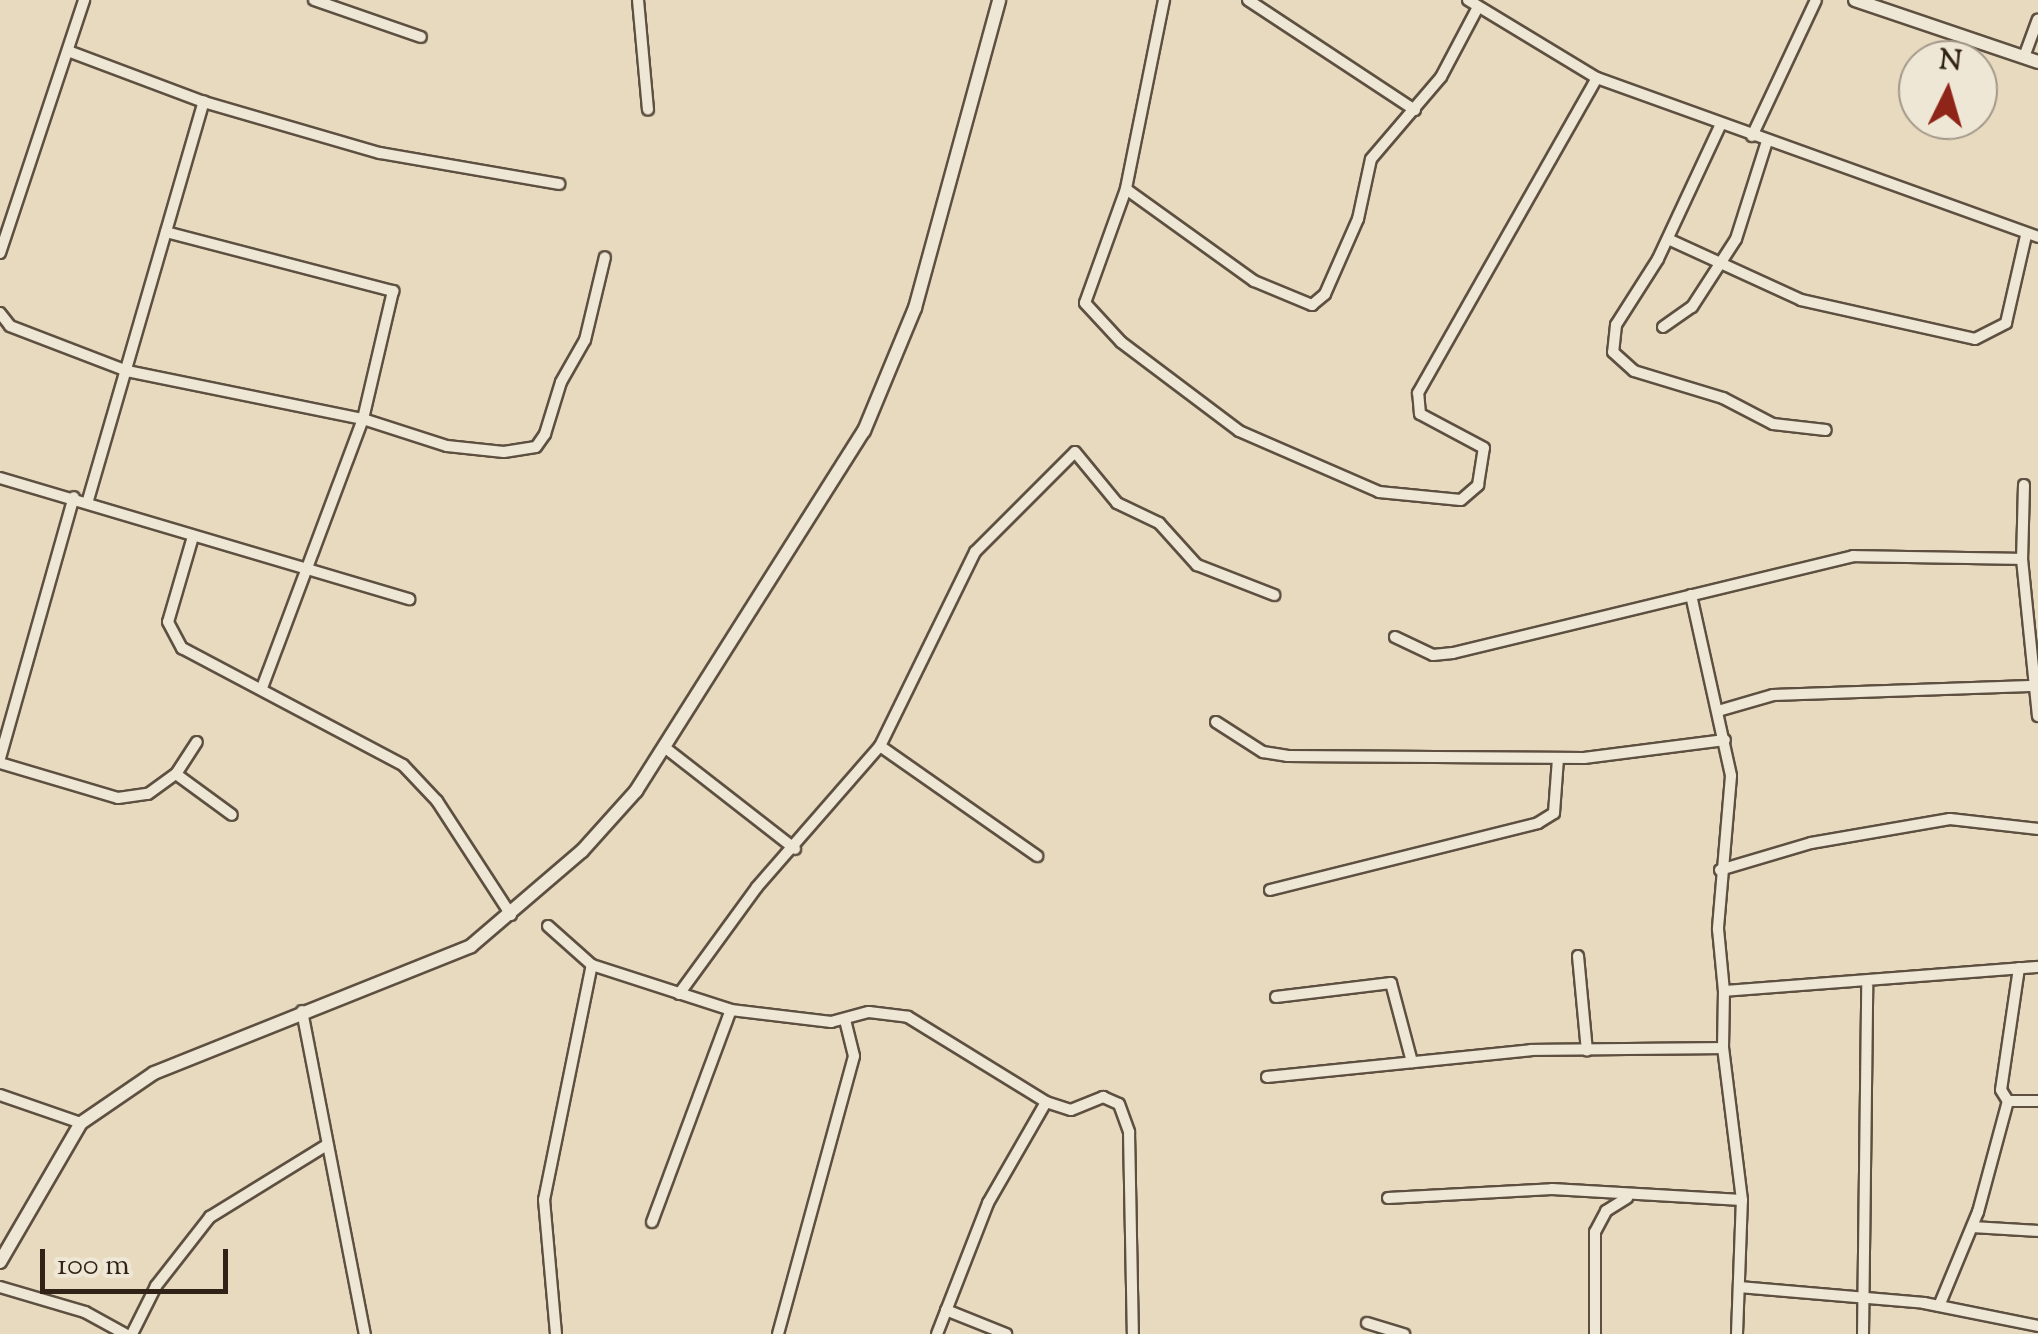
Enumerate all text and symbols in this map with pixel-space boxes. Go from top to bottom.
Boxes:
north arrow [1898,40,1998,140]
text: N [1938,41,1963,83]
scale bar [45,1229,232,1291]
text: 100 m [57,1245,130,1288]

